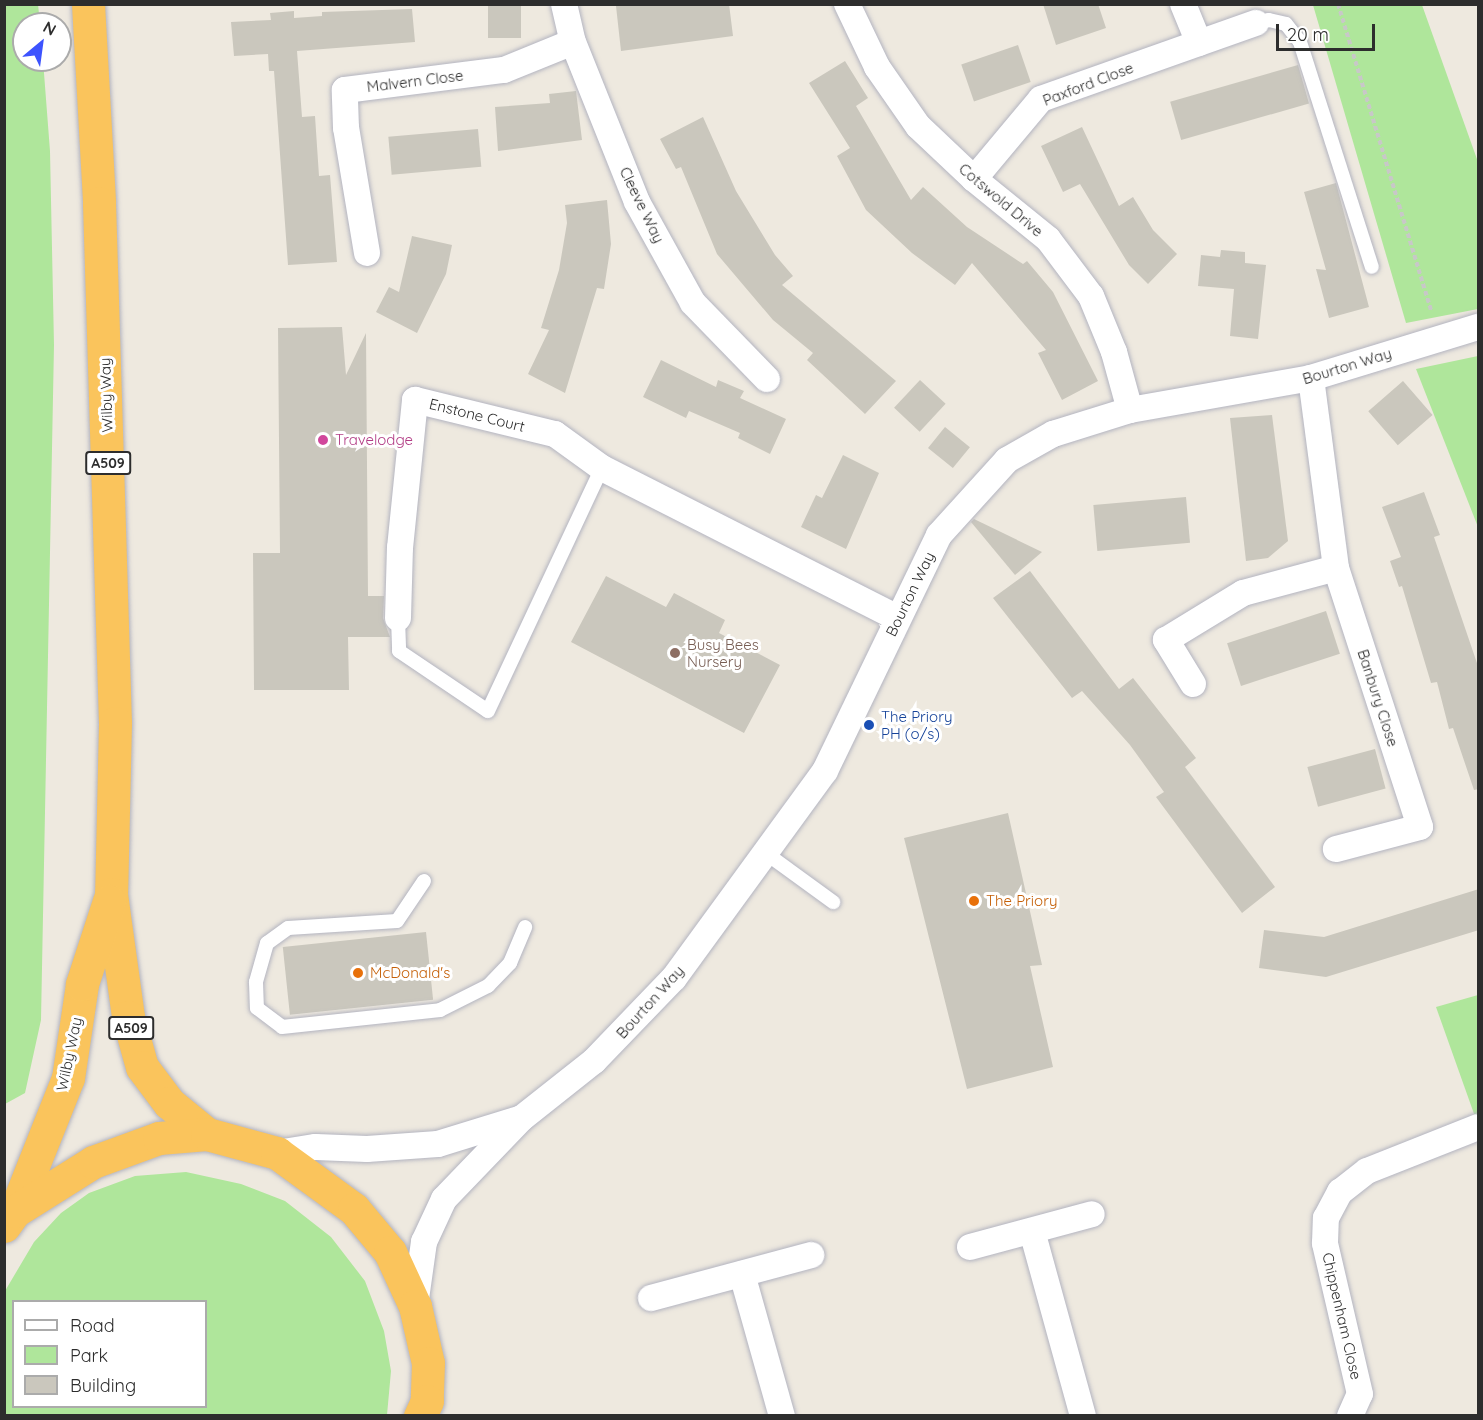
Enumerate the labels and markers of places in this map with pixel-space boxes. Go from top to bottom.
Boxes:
place label: Travelodge [335,431,413,449]
marker: Travelodge [316,433,330,447]
place label: Busy Bees Nursery [687,635,759,670]
marker: Busy Bees Nursery [668,646,682,660]
place label: The Priory PH (o/s) [881,707,952,742]
marker: The Priory PH (o/s) [862,718,876,732]
place label: The Priory [986,892,1057,910]
marker: The Priory [967,894,981,908]
place label: McDonald's [370,964,450,982]
marker: McDonald's [351,966,365,980]

